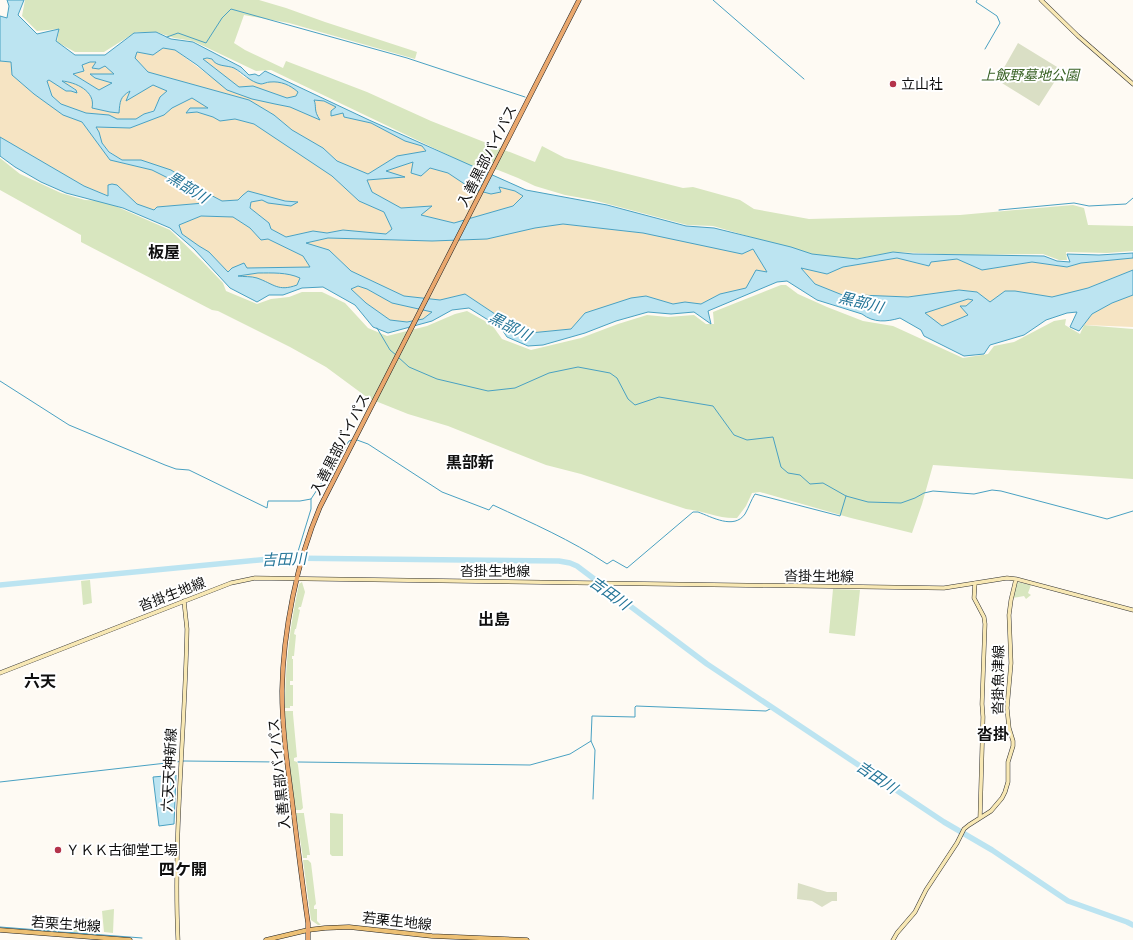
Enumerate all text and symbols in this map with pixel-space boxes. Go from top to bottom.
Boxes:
park label: 上飯野墓地公園 [981,66,1081,84]
place label: 立山社 [901,75,943,93]
marker: 立山社 [888,79,898,89]
street label: 入善黒部バイパス [454,102,520,210]
water label: 黒部川 [164,167,214,208]
district label: 板屋 [148,242,180,262]
water label: 黒部川 [837,287,887,317]
water label: 黒部川 [486,307,536,346]
street label: 入善黒部バイパス [307,390,373,498]
district label: 黒部新 [446,452,494,472]
water label: 吉田川 [261,549,309,569]
street label: 沓掛生地線 [460,562,530,580]
street label: 沓掛生地線 [784,566,854,586]
water label: 吉田川 [586,572,635,615]
street label: 沓掛生地線 [136,573,208,615]
district label: 出島 [478,609,510,629]
street label: 沓掛魚津線 [988,645,1008,715]
district label: 六天 [24,671,56,691]
street label: 入善黒部バイパス [264,717,294,831]
district label: 沓掛 [977,724,1009,744]
street label: 六天天神新線 [158,728,180,812]
water label: 吉田川 [853,757,903,799]
place label: ＹＫＫ古御堂工場 [66,841,178,859]
marker: ＹＫＫ古御堂工場 [53,845,63,855]
district label: 四ケ開 [159,859,207,879]
street label: 若栗生地線 [361,908,433,934]
street label: 若栗生地線 [30,913,102,935]

